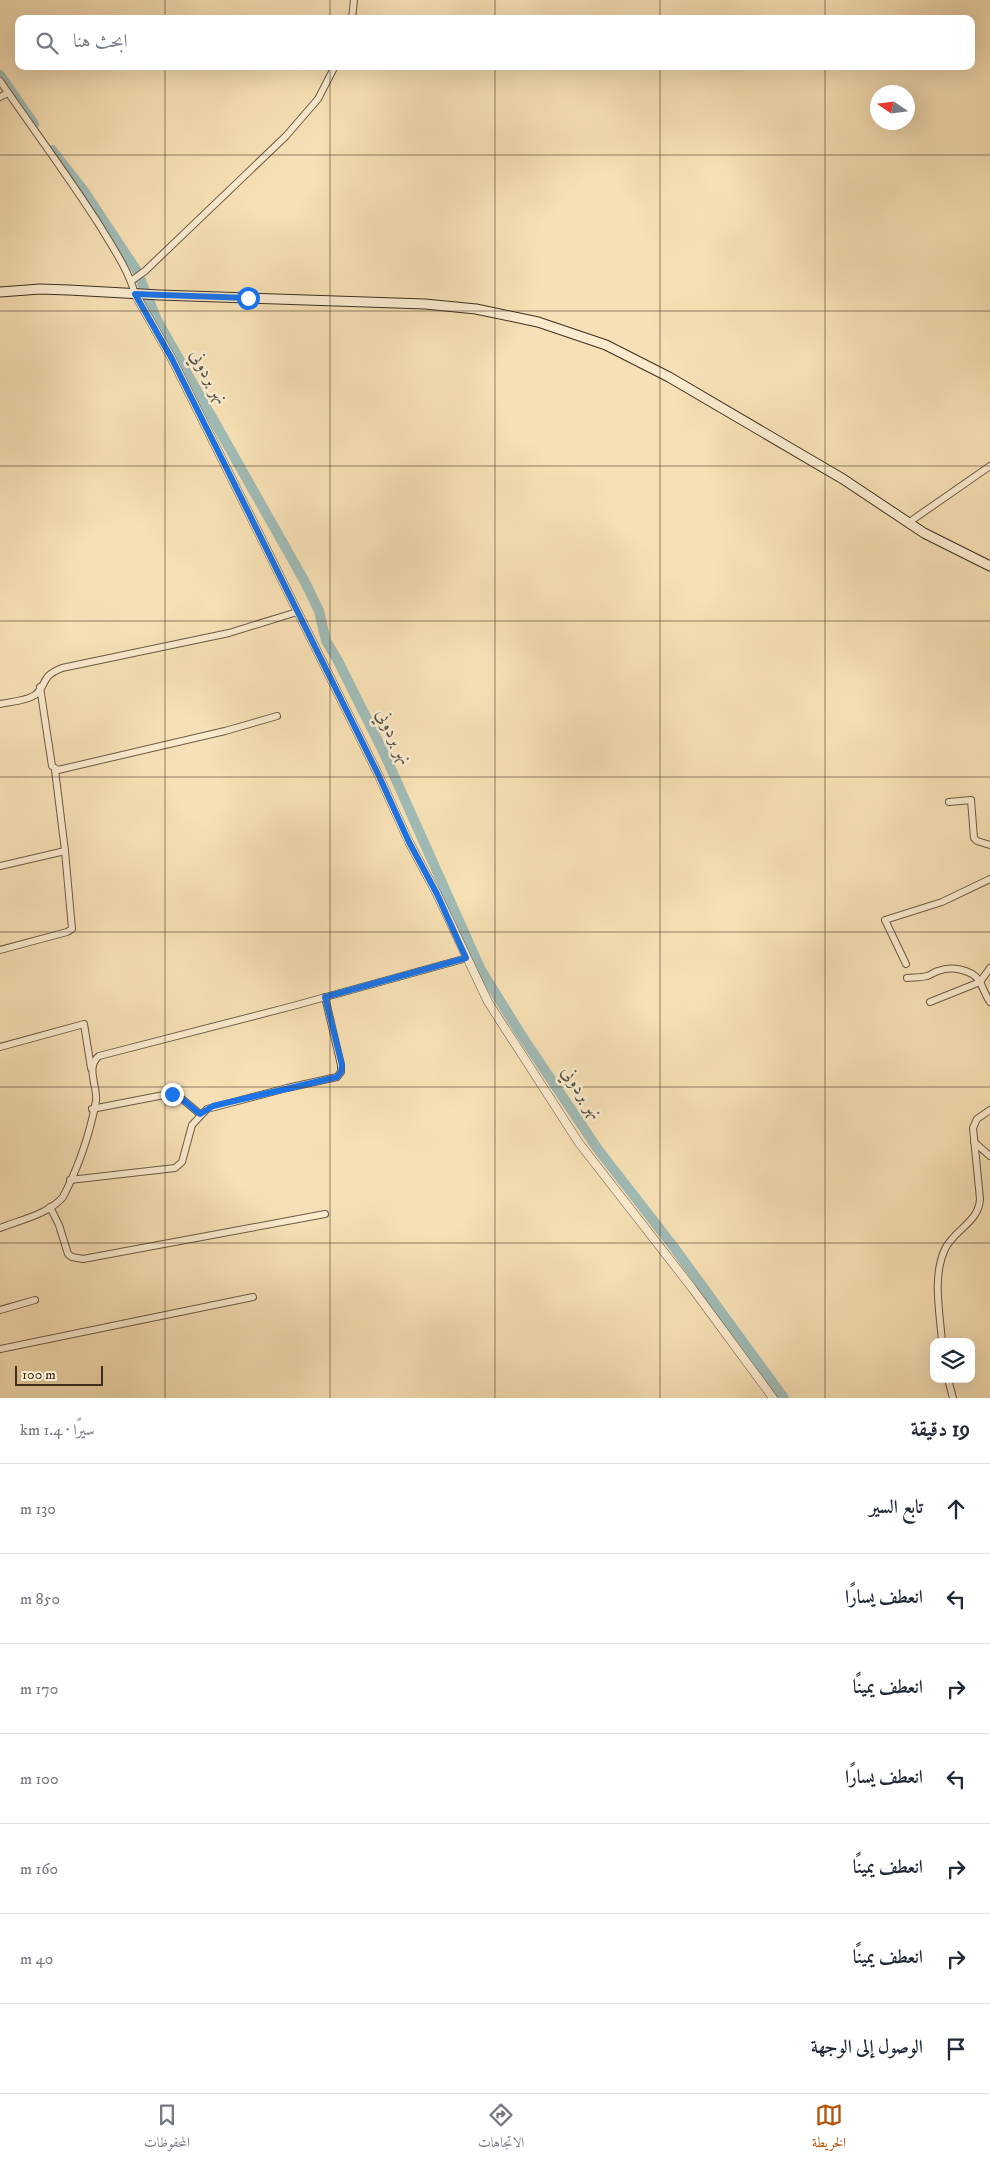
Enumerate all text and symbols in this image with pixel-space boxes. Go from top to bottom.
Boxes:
search box [15,15,975,70]
icon: search [33,29,61,57]
text: ابحث هنا [73,30,128,53]
north arrow [870,85,915,130]
route start [237,287,260,310]
water label: نهر بردوني [182,345,234,410]
water label: نهر بردوني [368,705,417,770]
water label: نهر بردوني [554,1062,608,1126]
route end [161,1083,184,1106]
map controls [930,1338,975,1383]
button: layers [930,1338,975,1383]
scale bar [15,1363,102,1386]
text: 100 m [22,1366,56,1384]
text: 19 دقيقة [911,1417,970,1443]
text: سيرًا · 1.4 km [20,1420,95,1440]
icon: ahead [942,1495,970,1523]
text: تابع السير [869,1496,923,1519]
text: 130 m [20,1499,56,1519]
icon: left [942,1585,970,1613]
text: انعطف يسارًا [845,1586,923,1609]
text: 850 m [20,1589,60,1609]
icon: right [942,1675,970,1703]
text: انعطف يمينًا [853,1676,923,1699]
text: 170 m [20,1679,58,1699]
icon: left [942,1765,970,1793]
text: انعطف يسارًا [845,1766,923,1789]
text: 100 m [20,1769,59,1789]
icon: right [942,1855,970,1883]
text: انعطف يمينًا [853,1856,923,1879]
text: 160 m [20,1859,58,1879]
icon: right [942,1945,970,1973]
text: انعطف يمينًا [853,1946,923,1969]
text: 40 m [20,1949,53,1969]
icon: arrive [942,2035,970,2063]
text: الوصول إلى الوجهة [811,2036,923,2059]
tab: المحفوظات [144,2101,190,2156]
tab: الاتجاهات [478,2101,524,2156]
tab: الخريطة [812,2101,846,2156]

